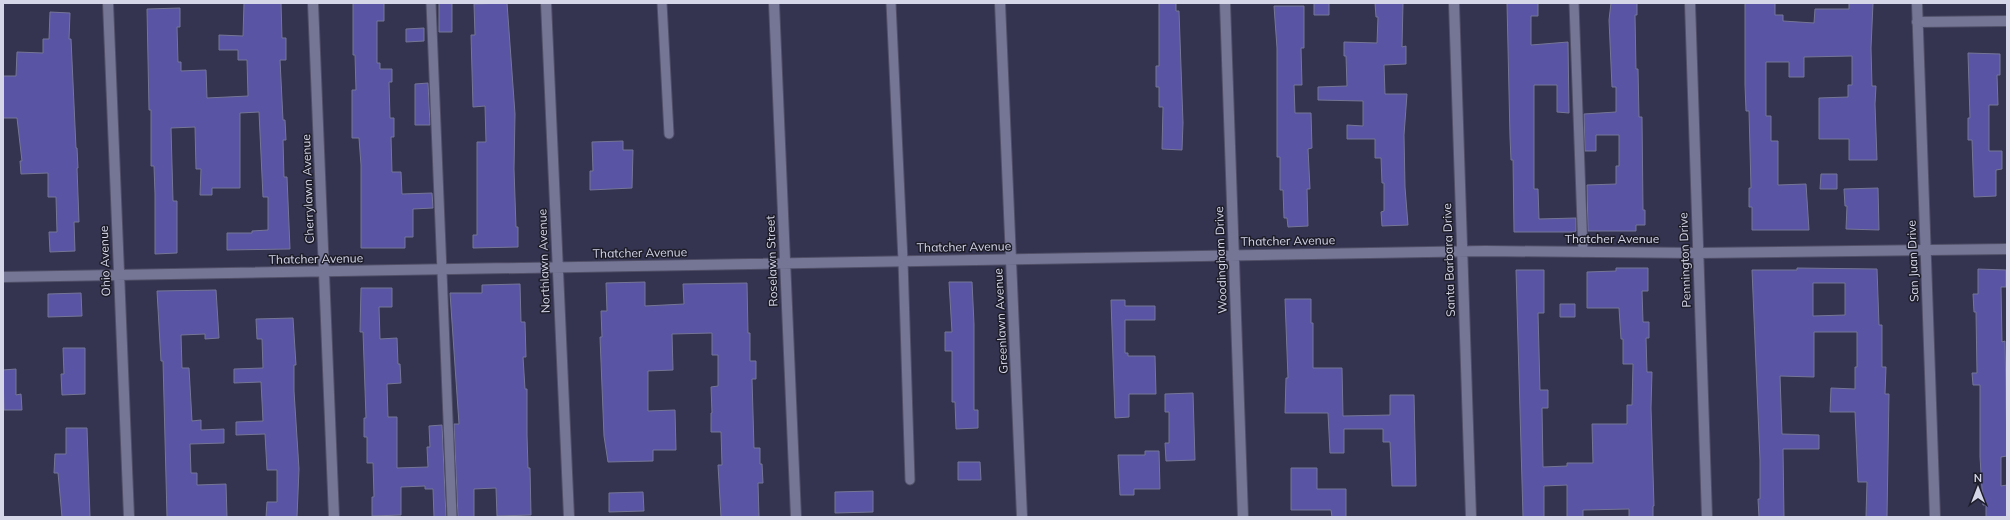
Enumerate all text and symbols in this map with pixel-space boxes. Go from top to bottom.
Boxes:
street label: Cherrylawn Avenue [298,134,317,244]
street label: Santa Barbara Drive [1439,203,1458,317]
street label: Woodingham Drive [1211,206,1230,314]
street label: Northlawn Avenue [534,209,553,313]
street label: Pennington Drive [1675,212,1694,308]
street label: Roselawn Street [762,215,781,307]
street label: San Juan Drive [1904,220,1921,302]
street label: Ohio Avenue [96,225,113,297]
street label: Thatcher Avenue [1565,231,1659,246]
street label: Thatcher Avenue [1241,232,1335,249]
street label: Thatcher Avenue [917,238,1011,255]
street label: Thatcher Avenue [593,244,687,261]
street label: Thatcher Avenue [269,250,363,267]
street label: Greenlawn Avenue [990,268,1011,374]
north arrow [1958,468,1998,508]
text: N [1974,471,1982,485]

